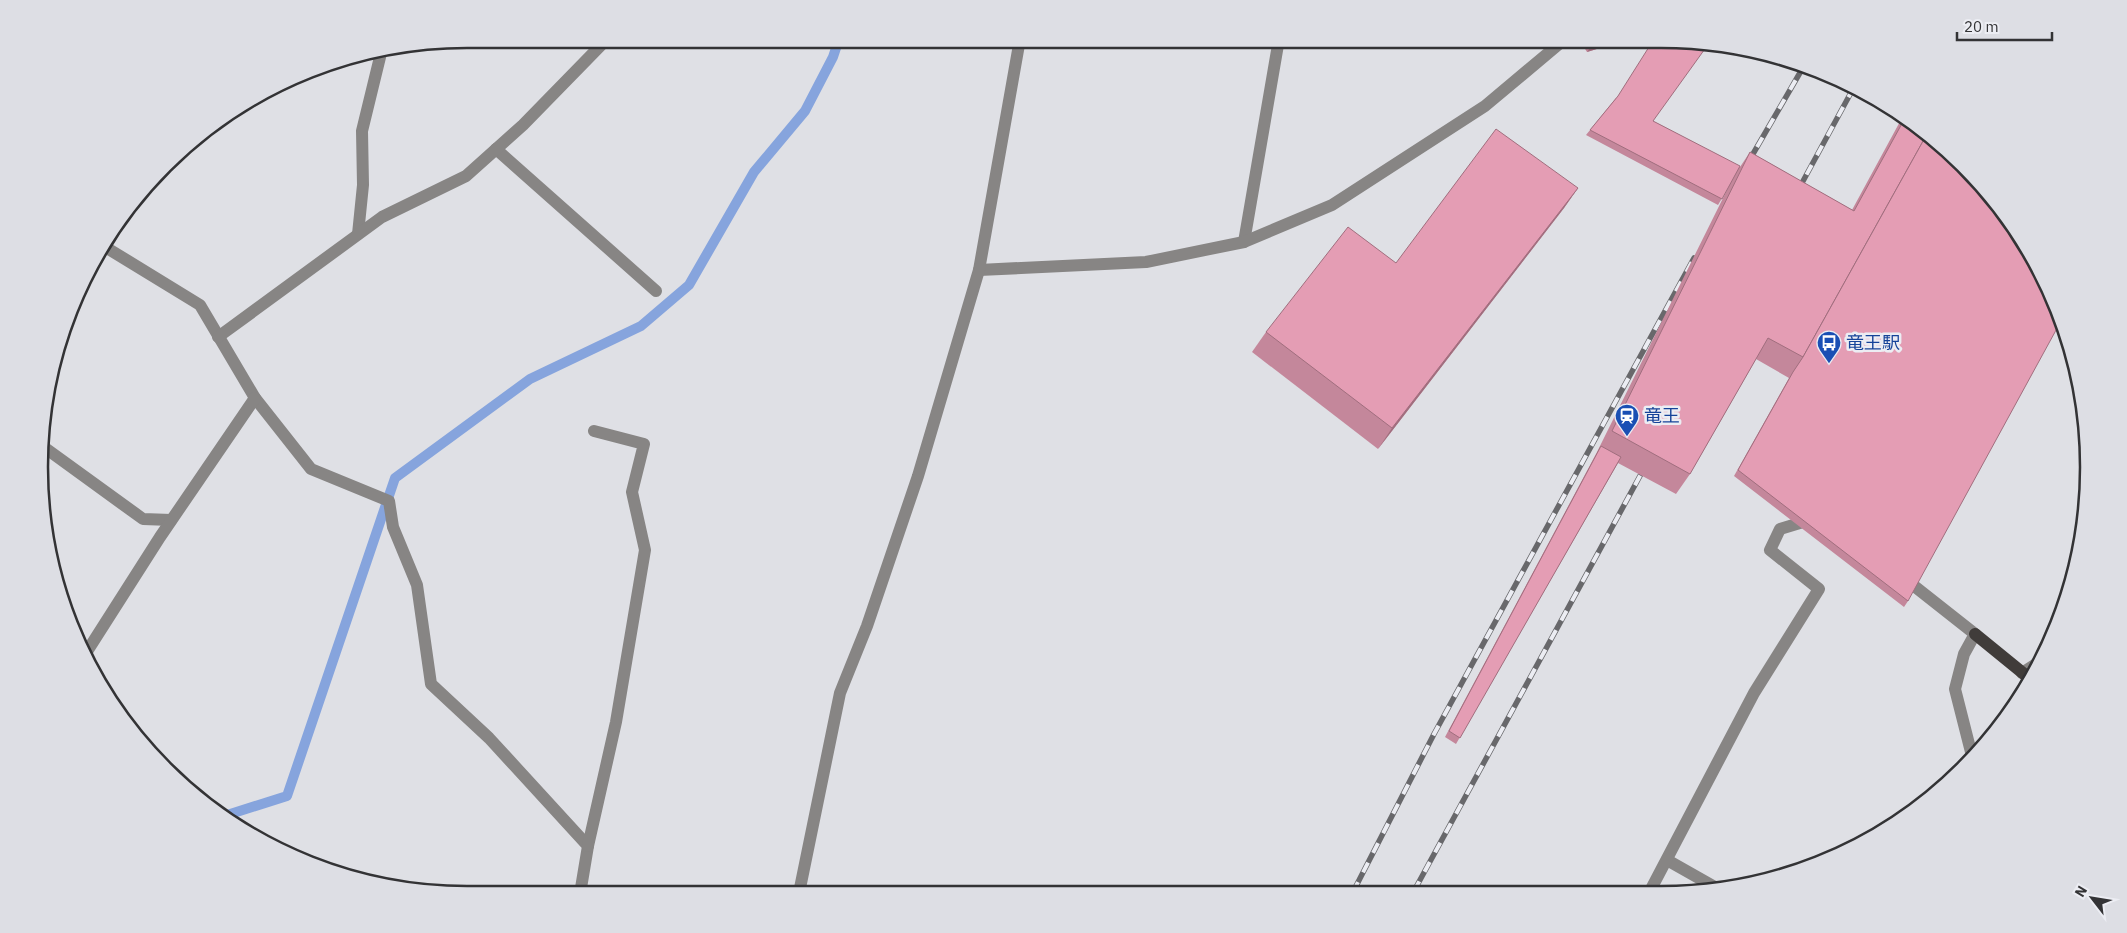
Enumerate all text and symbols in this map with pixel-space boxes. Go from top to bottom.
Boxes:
scale bar [1957,10,2052,42]
text: 20 m [1964,17,1999,36]
bus stop icon: 竜王駅 [1816,330,1842,364]
place label: 竜王駅 [1846,331,1900,354]
station icon: 竜王 [1614,403,1640,437]
place label: 竜王 [1644,404,1680,427]
north arrow [2067,873,2117,923]
text: N [2071,882,2091,900]

